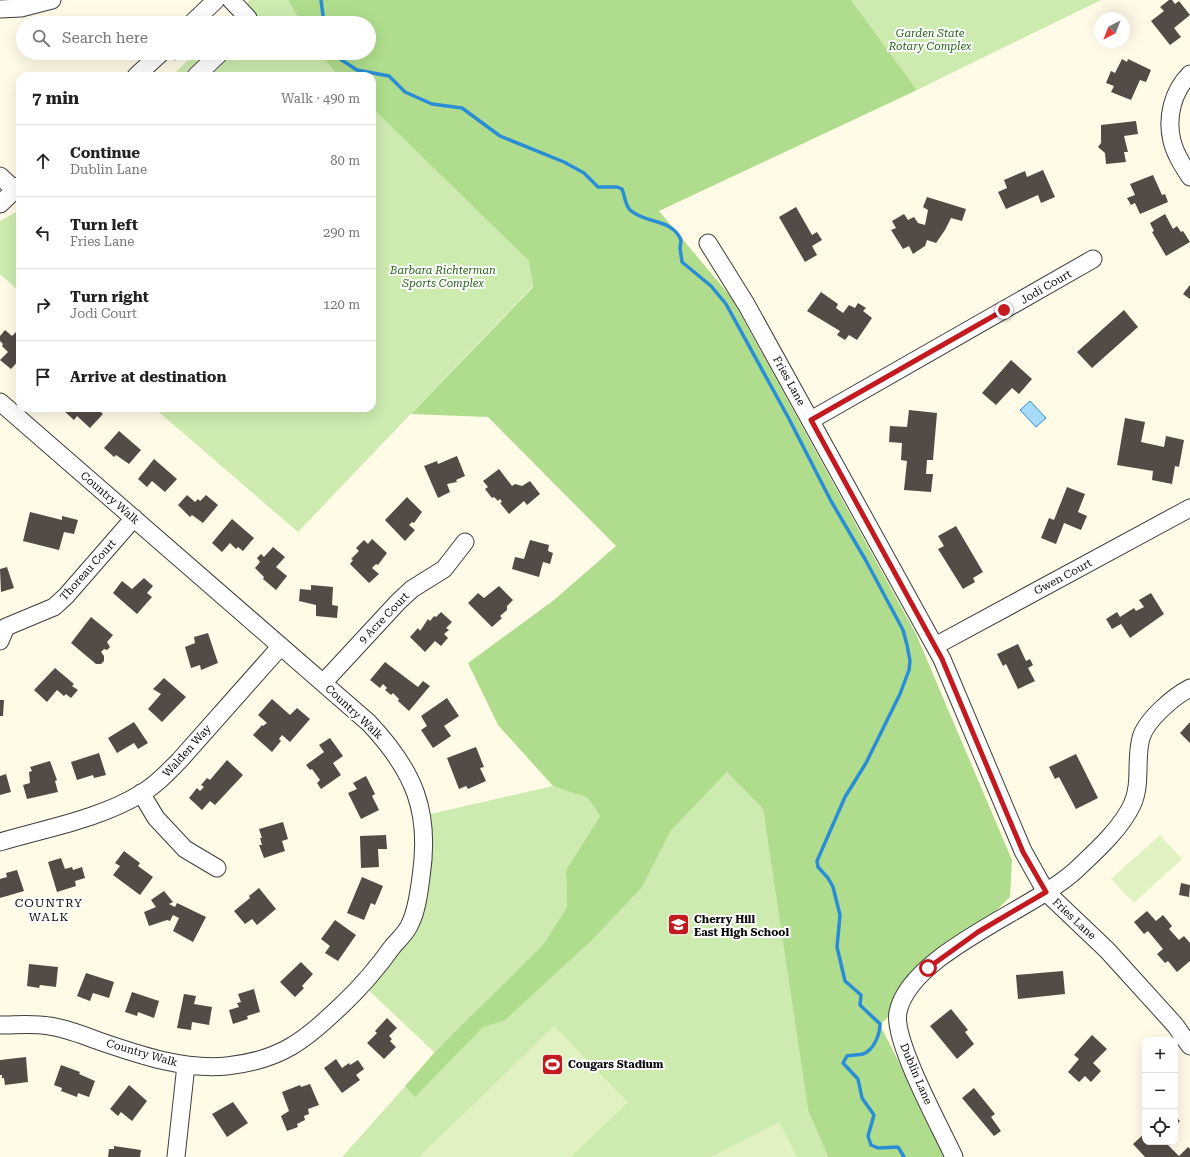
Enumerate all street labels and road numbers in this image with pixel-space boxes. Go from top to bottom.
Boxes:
street label: Jodi Court [1018,267,1074,307]
street label: Fries Lane [770,354,808,408]
street label: Country Walk [78,469,142,527]
street label: Thoreau Court [57,537,119,603]
street label: Gwen Court [1032,556,1094,598]
street label: 9 Acre Court [356,590,412,646]
street label: Country Walk [323,682,385,742]
street label: Walden Way [160,722,214,780]
street label: Fries Lane [1050,896,1098,942]
street label: Country Walk [105,1037,179,1069]
street label: Dublin Lane [897,1041,935,1107]

